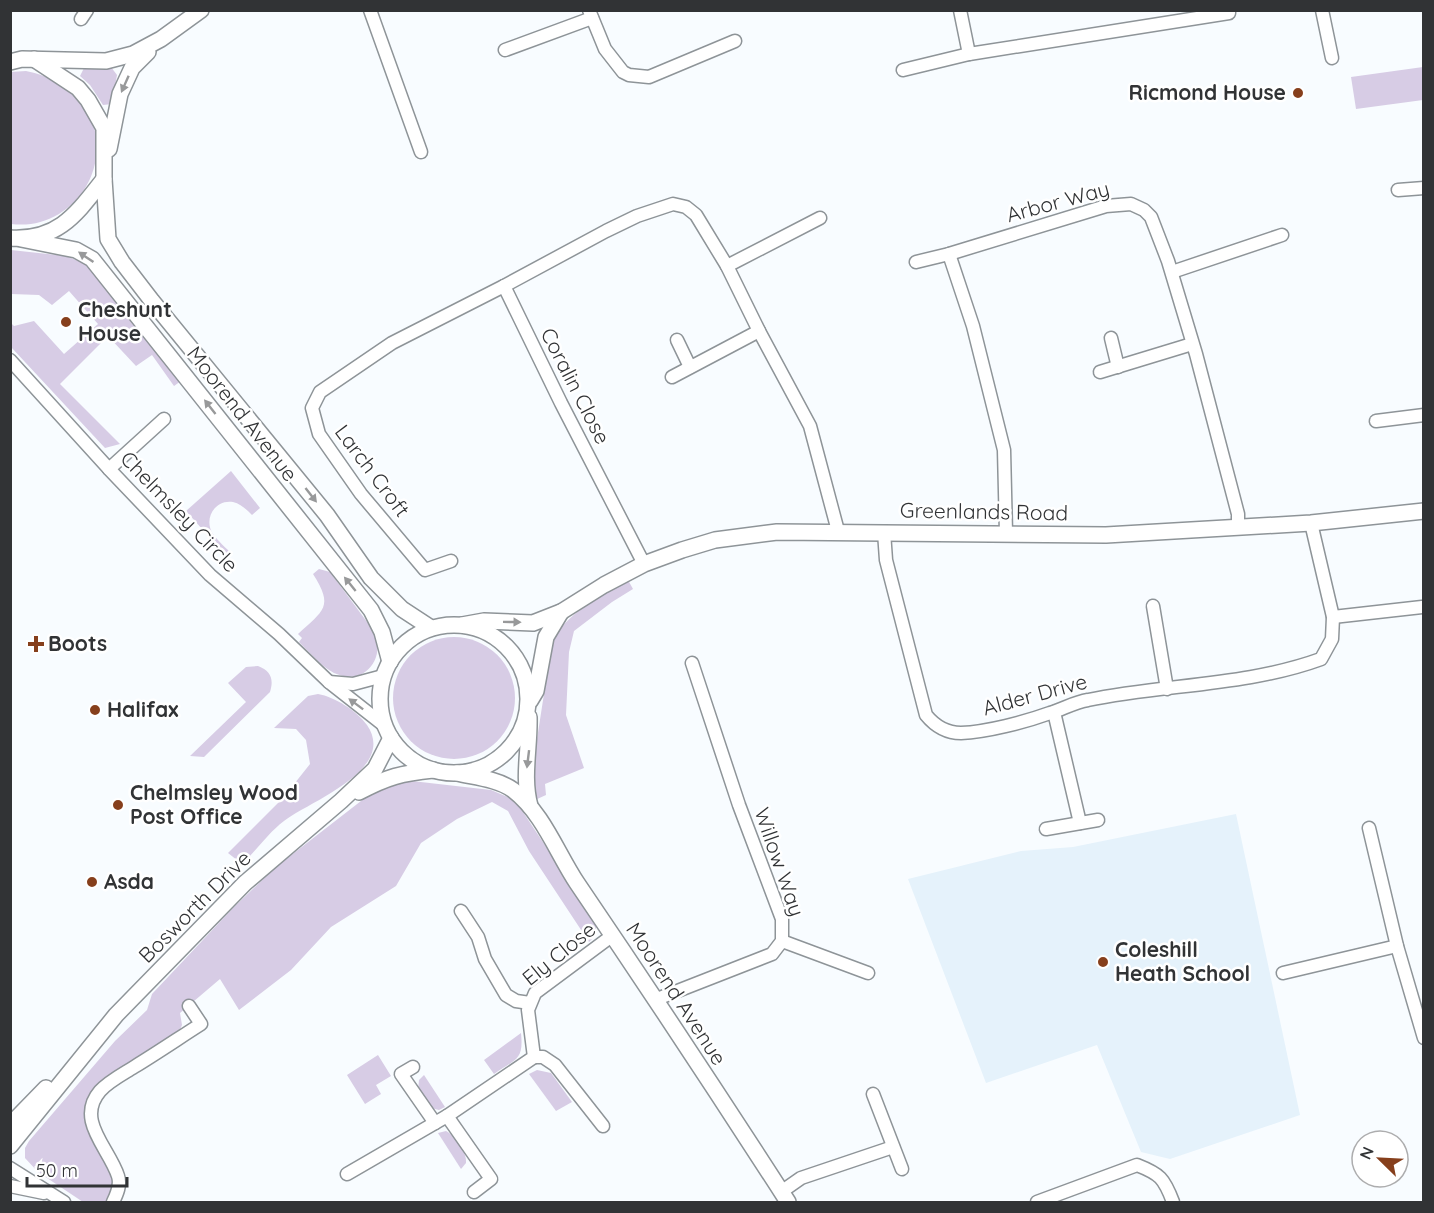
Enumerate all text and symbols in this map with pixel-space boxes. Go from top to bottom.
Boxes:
one-way arrow [120,75,129,93]
place label: Ricmond House [1129,79,1286,105]
marker: Ricmond House [1291,86,1305,100]
street label: Arbor Way [1003,175,1112,227]
one-way arrow [79,251,95,263]
place label: Cheshunt House [78,296,172,346]
marker: Cheshunt House [59,315,73,329]
street label: Coralin Close [536,323,616,448]
street label: Moorend Avenue [182,341,304,486]
one-way arrow [204,399,217,415]
street label: Larch Croft [330,419,416,522]
street label: Chelmsley Circle [115,445,244,577]
one-way arrow [304,487,317,503]
street label: Greenlands Road [900,497,1068,525]
one-way arrow [344,576,356,591]
one-way arrow [503,617,522,627]
place label: Boots [48,630,107,656]
marker: Boots [29,637,43,651]
street label: Alder Drive [980,668,1090,720]
place label: Halifax [107,696,179,722]
one-way arrow [348,698,364,711]
marker: Halifax [88,703,102,717]
one-way arrow [523,750,532,769]
place label: Chelmsley Wood Post Office [130,779,298,829]
marker: Chelmsley Wood Post Office [111,798,125,812]
street label: Willow Way [749,804,811,919]
street label: Bosworth Drive [133,845,256,968]
place label: Asda [104,868,154,894]
marker: Asda [85,875,99,889]
street label: Ely Close [516,916,600,991]
street label: Moorend Avenue [621,917,733,1070]
place label: Coleshill Heath School [1115,936,1250,986]
marker: Coleshill Heath School [1096,955,1110,969]
north arrow [1350,1129,1410,1189]
text: N [1355,1143,1378,1162]
scale bar [27,1150,128,1188]
text: 50 m [36,1159,78,1182]

